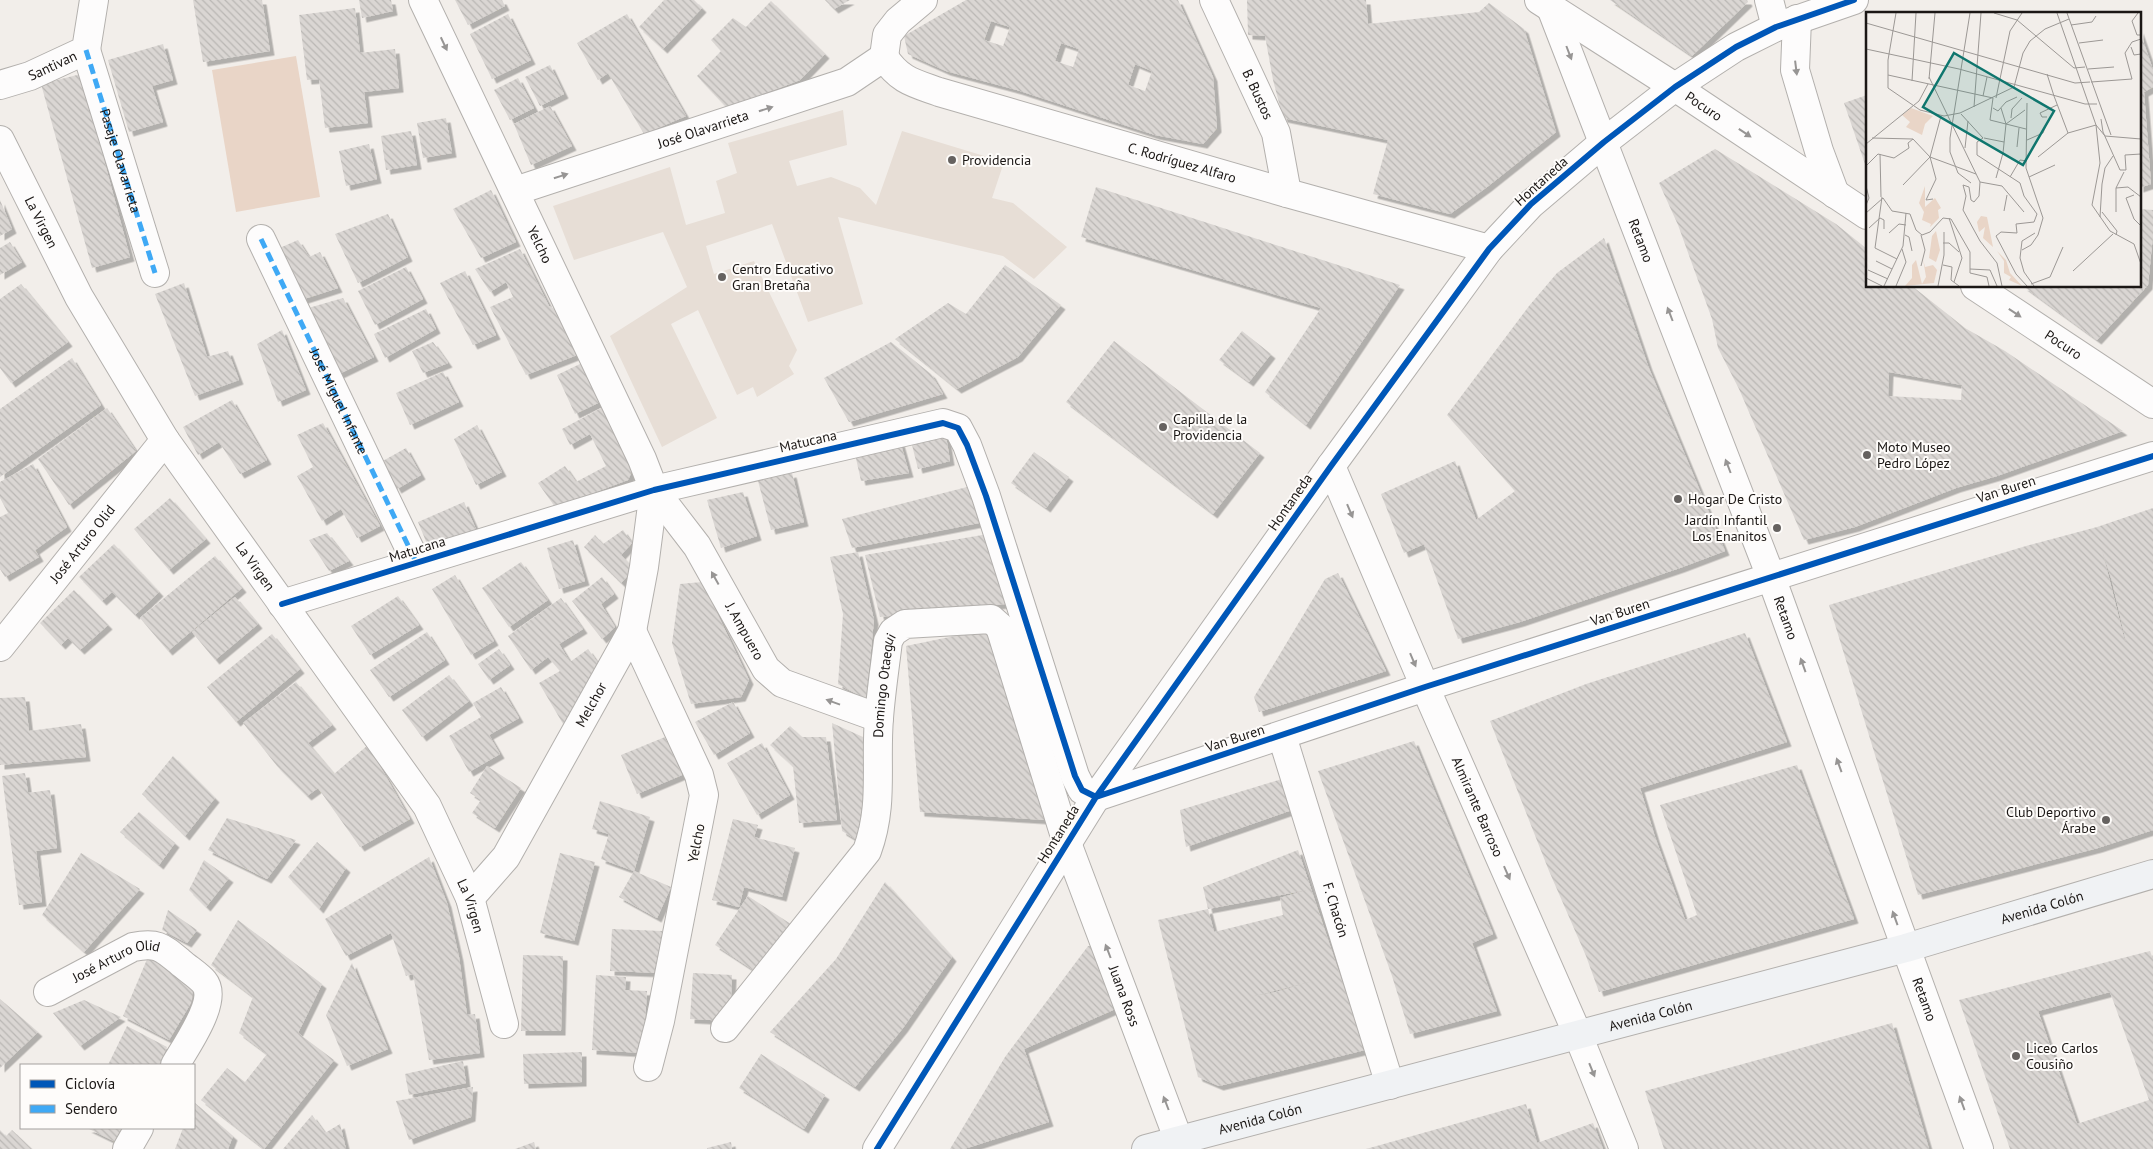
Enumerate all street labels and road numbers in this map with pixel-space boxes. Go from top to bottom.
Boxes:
street label: Santivan [25,47,80,85]
street label: B. Bustos [1238,66,1277,122]
street label: Pocuro [1682,87,1726,125]
street label: Pasaje Olavarrieta [96,106,145,215]
street label: José Olavarrieta [654,106,751,153]
street label: C. Rodríguez Alfaro [1126,138,1238,187]
street label: Hontaneda [1511,152,1571,210]
street label: La Virgen [21,193,62,251]
street label: Retamo [1624,216,1658,265]
street label: Yelcho [523,223,556,266]
street label: Pocuro [2041,326,2085,363]
street label: José Miguel Infante [305,344,372,457]
street label: Matucana [778,426,838,456]
street label: Hontaneda [1264,470,1316,534]
street label: Van Buren [1973,471,2038,507]
street label: José Arturo Olid [45,501,119,587]
street label: Matucana [387,532,447,566]
street label: La Virgen [232,538,279,594]
street label: Retamo [1770,593,1802,642]
street label: Van Buren [1587,594,1652,630]
street label: J. Ampuero [721,598,768,663]
street label: Domingo Otaegui [869,630,900,738]
street label: Melchor [571,679,611,730]
street label: Van Buren [1202,720,1267,756]
street label: Almirante Barroso [1448,754,1508,860]
street label: Hontaneda [1033,801,1083,867]
street label: Yelcho [683,822,709,864]
street label: La Virgen [453,876,488,935]
street label: F. Chacón [1319,880,1353,940]
street label: Avenida Colón [1998,886,2085,928]
street label: José Arturo Olid [68,936,162,987]
street label: Juana Ross [1104,962,1144,1029]
street label: Retamo [1908,975,1941,1024]
street label: Avenida Colón [1607,996,1694,1035]
street label: Avenida Colón [1216,1099,1304,1138]

